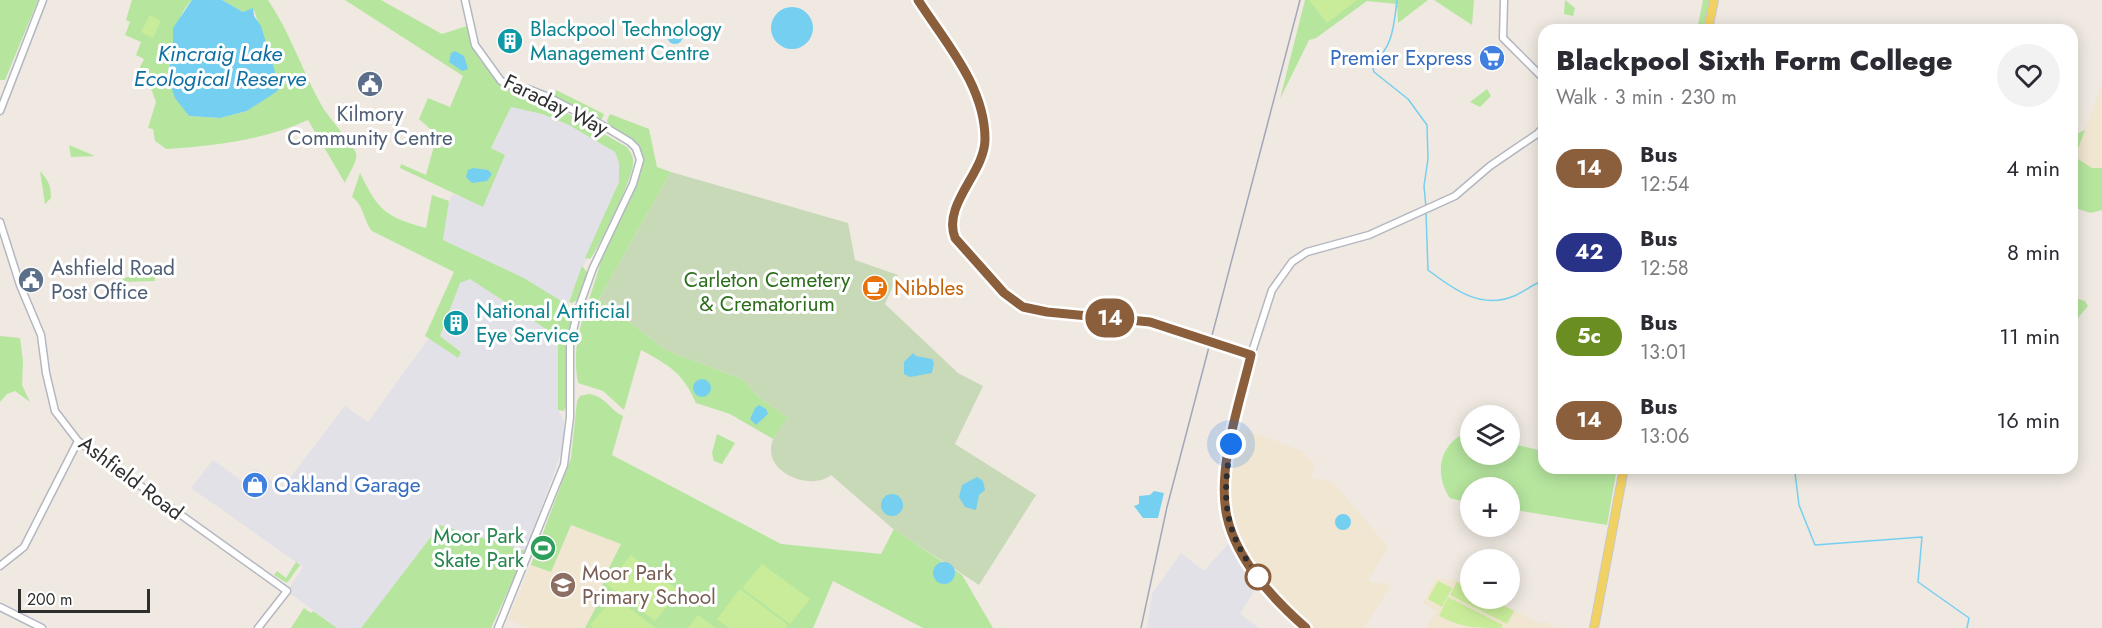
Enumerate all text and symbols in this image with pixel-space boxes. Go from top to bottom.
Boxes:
place label: Blackpool Technology Management Centre [530,14,722,68]
building icon: Blackpool Technology Management Centre [495,26,525,56]
water label: Kincraig Lake Ecological Reserve [134,37,306,94]
text: Blackpool Sixth Form College [1556,40,1953,81]
place label: Premier Express [1330,43,1472,73]
supermarket icon: Premier Express [1477,43,1507,73]
button: heart [1997,44,2060,107]
street label: Faraday Way [499,67,614,144]
public building icon: Kilmory Community Centre [355,69,385,99]
text: Walk · 3 min · 230 m [1556,83,1737,112]
place label: Kilmory Community Centre [287,99,453,153]
text: Bus [1640,138,1677,170]
text: 4 min [2006,152,2060,184]
text: 14 [1576,153,1602,183]
text: 12:54 [1640,170,1689,199]
text: Bus [1640,222,1677,254]
text: 8 min [2007,236,2060,268]
text: 42 [1575,237,1603,267]
place label: Ashfield Road Post Office [51,253,175,307]
text: 12:58 [1640,254,1689,283]
public building icon: Ashfield Road Post Office [16,265,46,295]
park label: Carleton Cemetery & Crematorium [684,265,851,319]
cafe icon: Nibbles [860,273,890,303]
place label: Nibbles [894,273,964,303]
place label: National Artificial Eye Service [476,296,630,350]
line badge: 14 [1083,298,1137,338]
text: 14 [1097,303,1123,333]
text: Bus [1640,306,1677,338]
building icon: National Artificial Eye Service [441,308,471,338]
text: 11 min [1999,320,2060,352]
text: 5c [1577,321,1601,351]
text: 13:01 [1640,338,1687,367]
text: Bus [1640,390,1677,422]
text: 16 min [1996,404,2060,436]
map controls [1460,405,1520,609]
button: layers [1460,405,1520,465]
text: 14 [1576,405,1602,435]
text: 13:06 [1640,422,1689,451]
street label: Ashfield Road [72,429,190,527]
your location [1216,429,1246,459]
shop icon: Oakland Garage [240,470,270,500]
place label: Oakland Garage [274,470,421,500]
button: + [1460,477,1520,537]
place label: Moor Park Skate Park [433,521,525,575]
sports icon: Moor Park Skate Park [528,533,558,563]
button: − [1460,549,1520,609]
place label: Moor Park Primary School [582,558,716,612]
unlabelled marker [1245,564,1271,590]
school or university icon: Moor Park Primary School [548,570,578,600]
scale bar [18,586,150,614]
text: 200 m [27,588,73,611]

